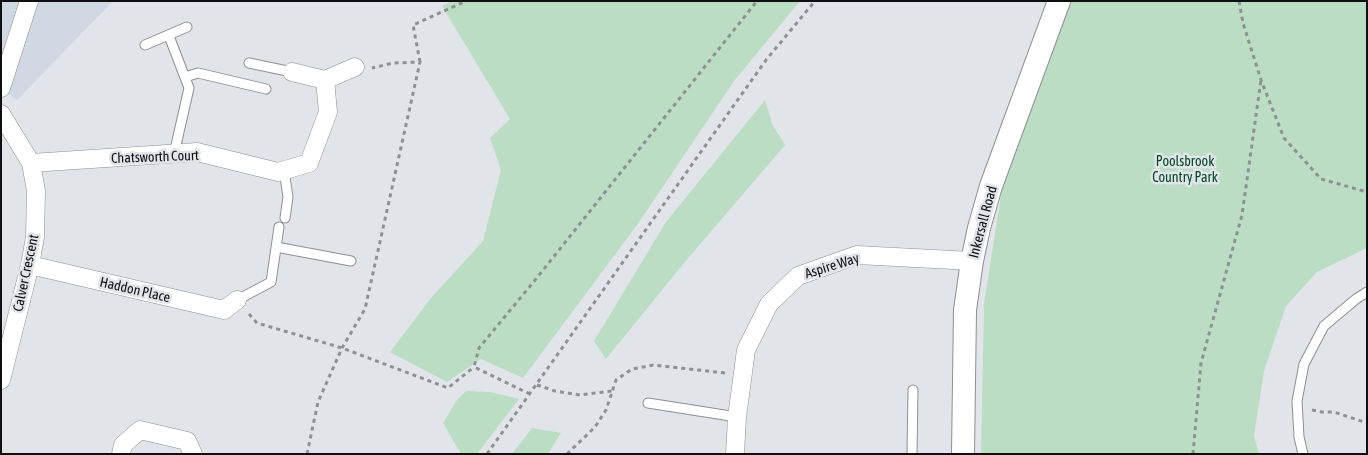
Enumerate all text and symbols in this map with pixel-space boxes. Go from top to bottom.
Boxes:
street label: Chatsworth Court [111,147,199,167]
park label: Poolsbrook Country Park [1152,154,1218,186]
street label: Inkersall Road [965,184,1001,260]
street label: Calver Crescent [10,233,42,313]
street label: Aspire Way [803,250,861,282]
street label: Haddon Place [98,274,172,306]

